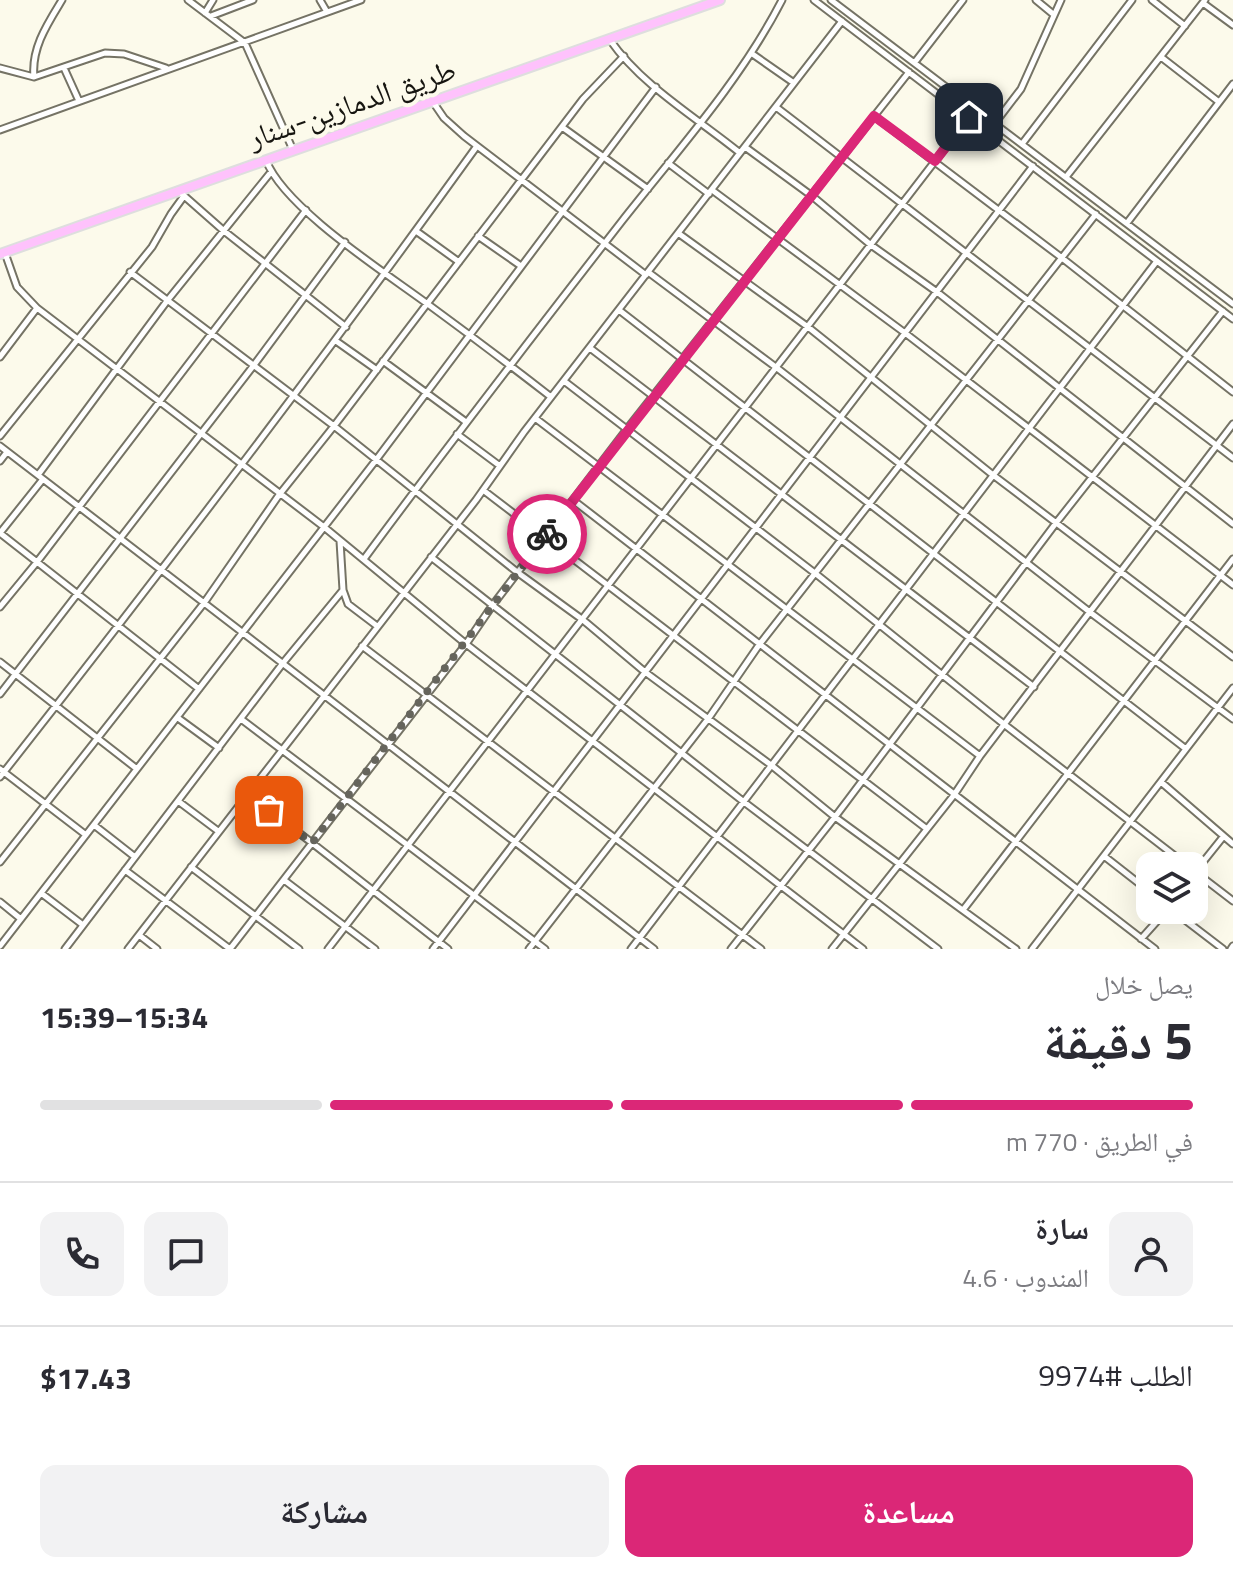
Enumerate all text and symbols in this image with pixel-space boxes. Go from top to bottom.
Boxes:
street label: طريق الدمازين-سنار [241,46,462,160]
pin [935,83,1003,151]
icon: home [947,95,991,139]
courier [507,494,587,574]
icon: bike [525,512,569,556]
pin [235,776,303,844]
icon: bag [247,788,291,832]
map controls [1136,852,1208,924]
button: layers [1136,852,1208,924]
text: يصل خلال [1095,965,1193,1004]
text: 15:34–15:39 [40,994,208,1040]
text: 5 دقيقة [1043,1000,1193,1079]
text: في الطريق · 770 m [1006,1122,1193,1161]
text: سارة [1035,1205,1089,1251]
button: phone [40,1212,124,1296]
button: chat [144,1212,228,1296]
button: person [1109,1212,1193,1296]
text: المندوب · 4.6 [963,1258,1089,1297]
text: الطلب #9974 [1038,1352,1193,1398]
text: $17.43 [40,1355,132,1401]
button: مشاركة [40,1465,609,1557]
button: مساعدة [625,1465,1193,1557]

